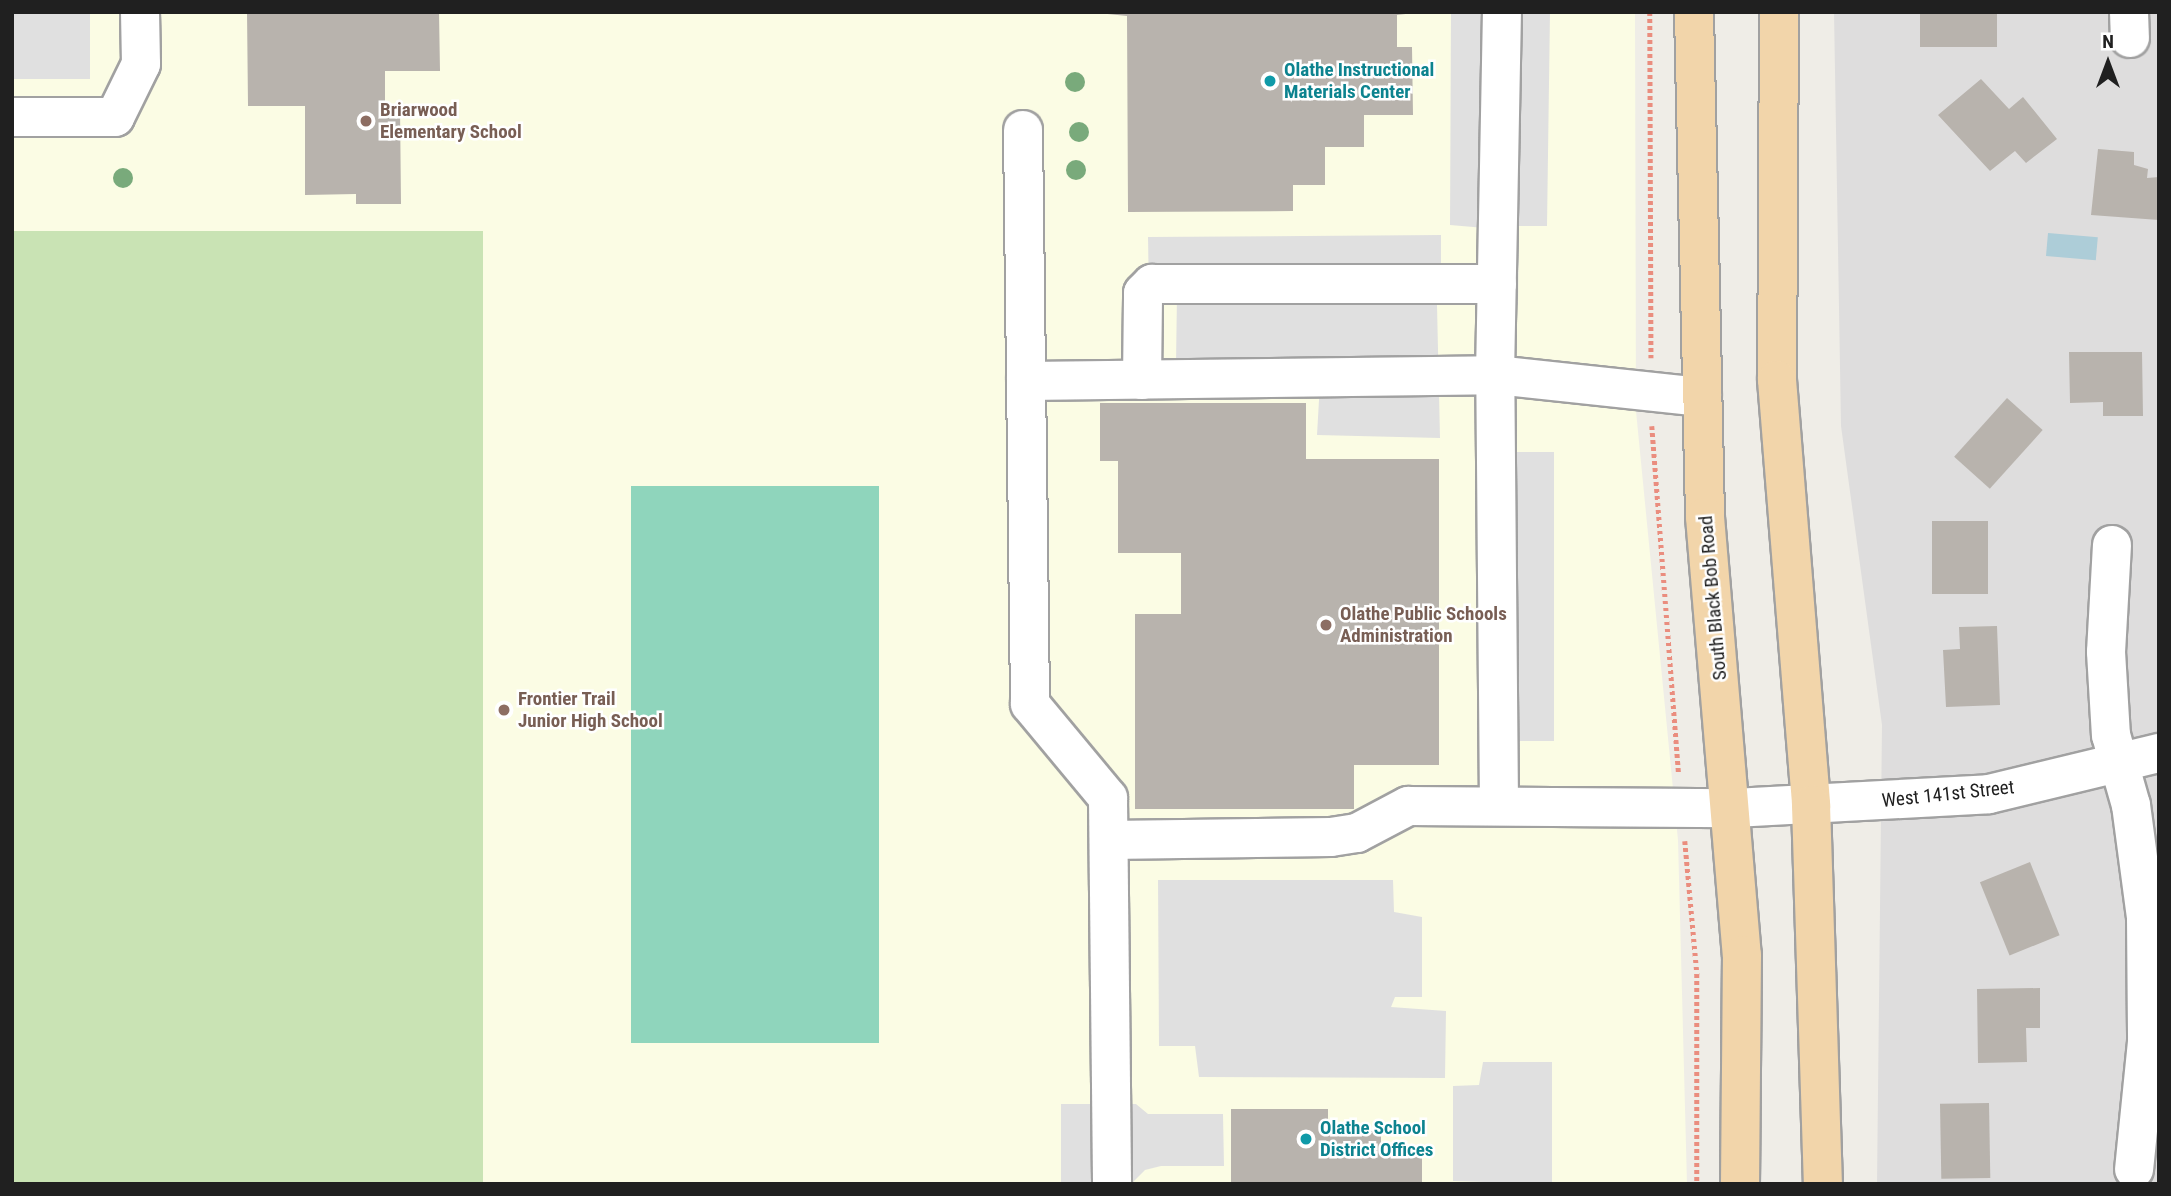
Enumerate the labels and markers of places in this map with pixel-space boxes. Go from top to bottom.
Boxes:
place label: Olathe Instructional Materials Center [1284,59,1434,103]
marker: Olathe Instructional Materials Center [1262,73,1278,89]
place label: Briarwood Elementary School [380,99,522,143]
marker: Briarwood Elementary School [358,113,374,129]
place label: Olathe Public Schools Administration [1340,603,1507,647]
marker: Olathe Public Schools Administration [1318,617,1334,633]
place label: Frontier Trail Junior High School [518,688,663,732]
marker: Frontier Trail Junior High School [496,702,512,718]
place label: Olathe School District Offices [1320,1117,1433,1161]
marker: Olathe School District Offices [1298,1131,1314,1147]

